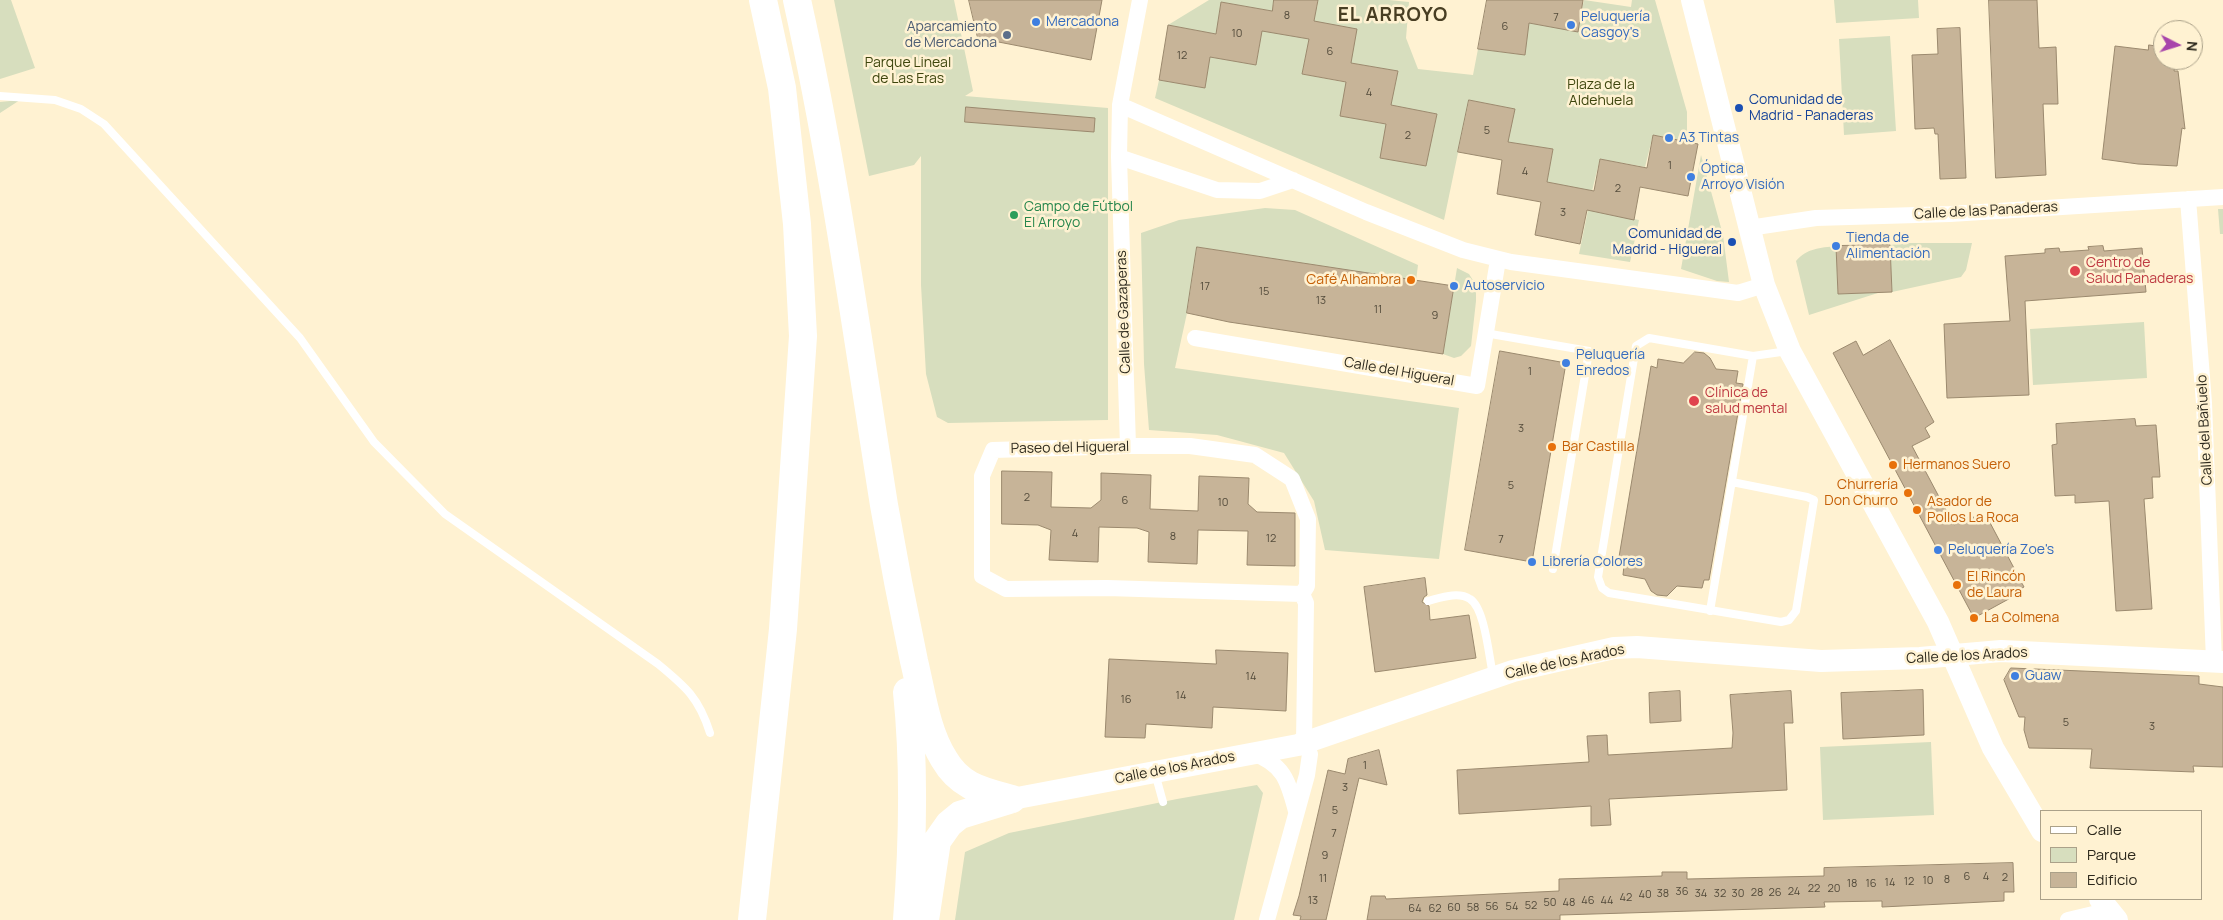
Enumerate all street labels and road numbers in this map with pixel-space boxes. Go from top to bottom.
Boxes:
street label: Calle de las Panaderas [1914,199,2058,223]
street label: Calle de Gazaperas [1113,250,1135,374]
street label: Calle del Higueral [1343,354,1455,390]
street label: Calle del Bañuelo [2194,374,2216,486]
street label: Paseo del Higueral [1011,439,1129,457]
street label: Calle de los Arados [1504,641,1626,683]
street label: Calle de los Arados [1906,644,2028,668]
street label: Calle de los Arados [1114,748,1236,788]

